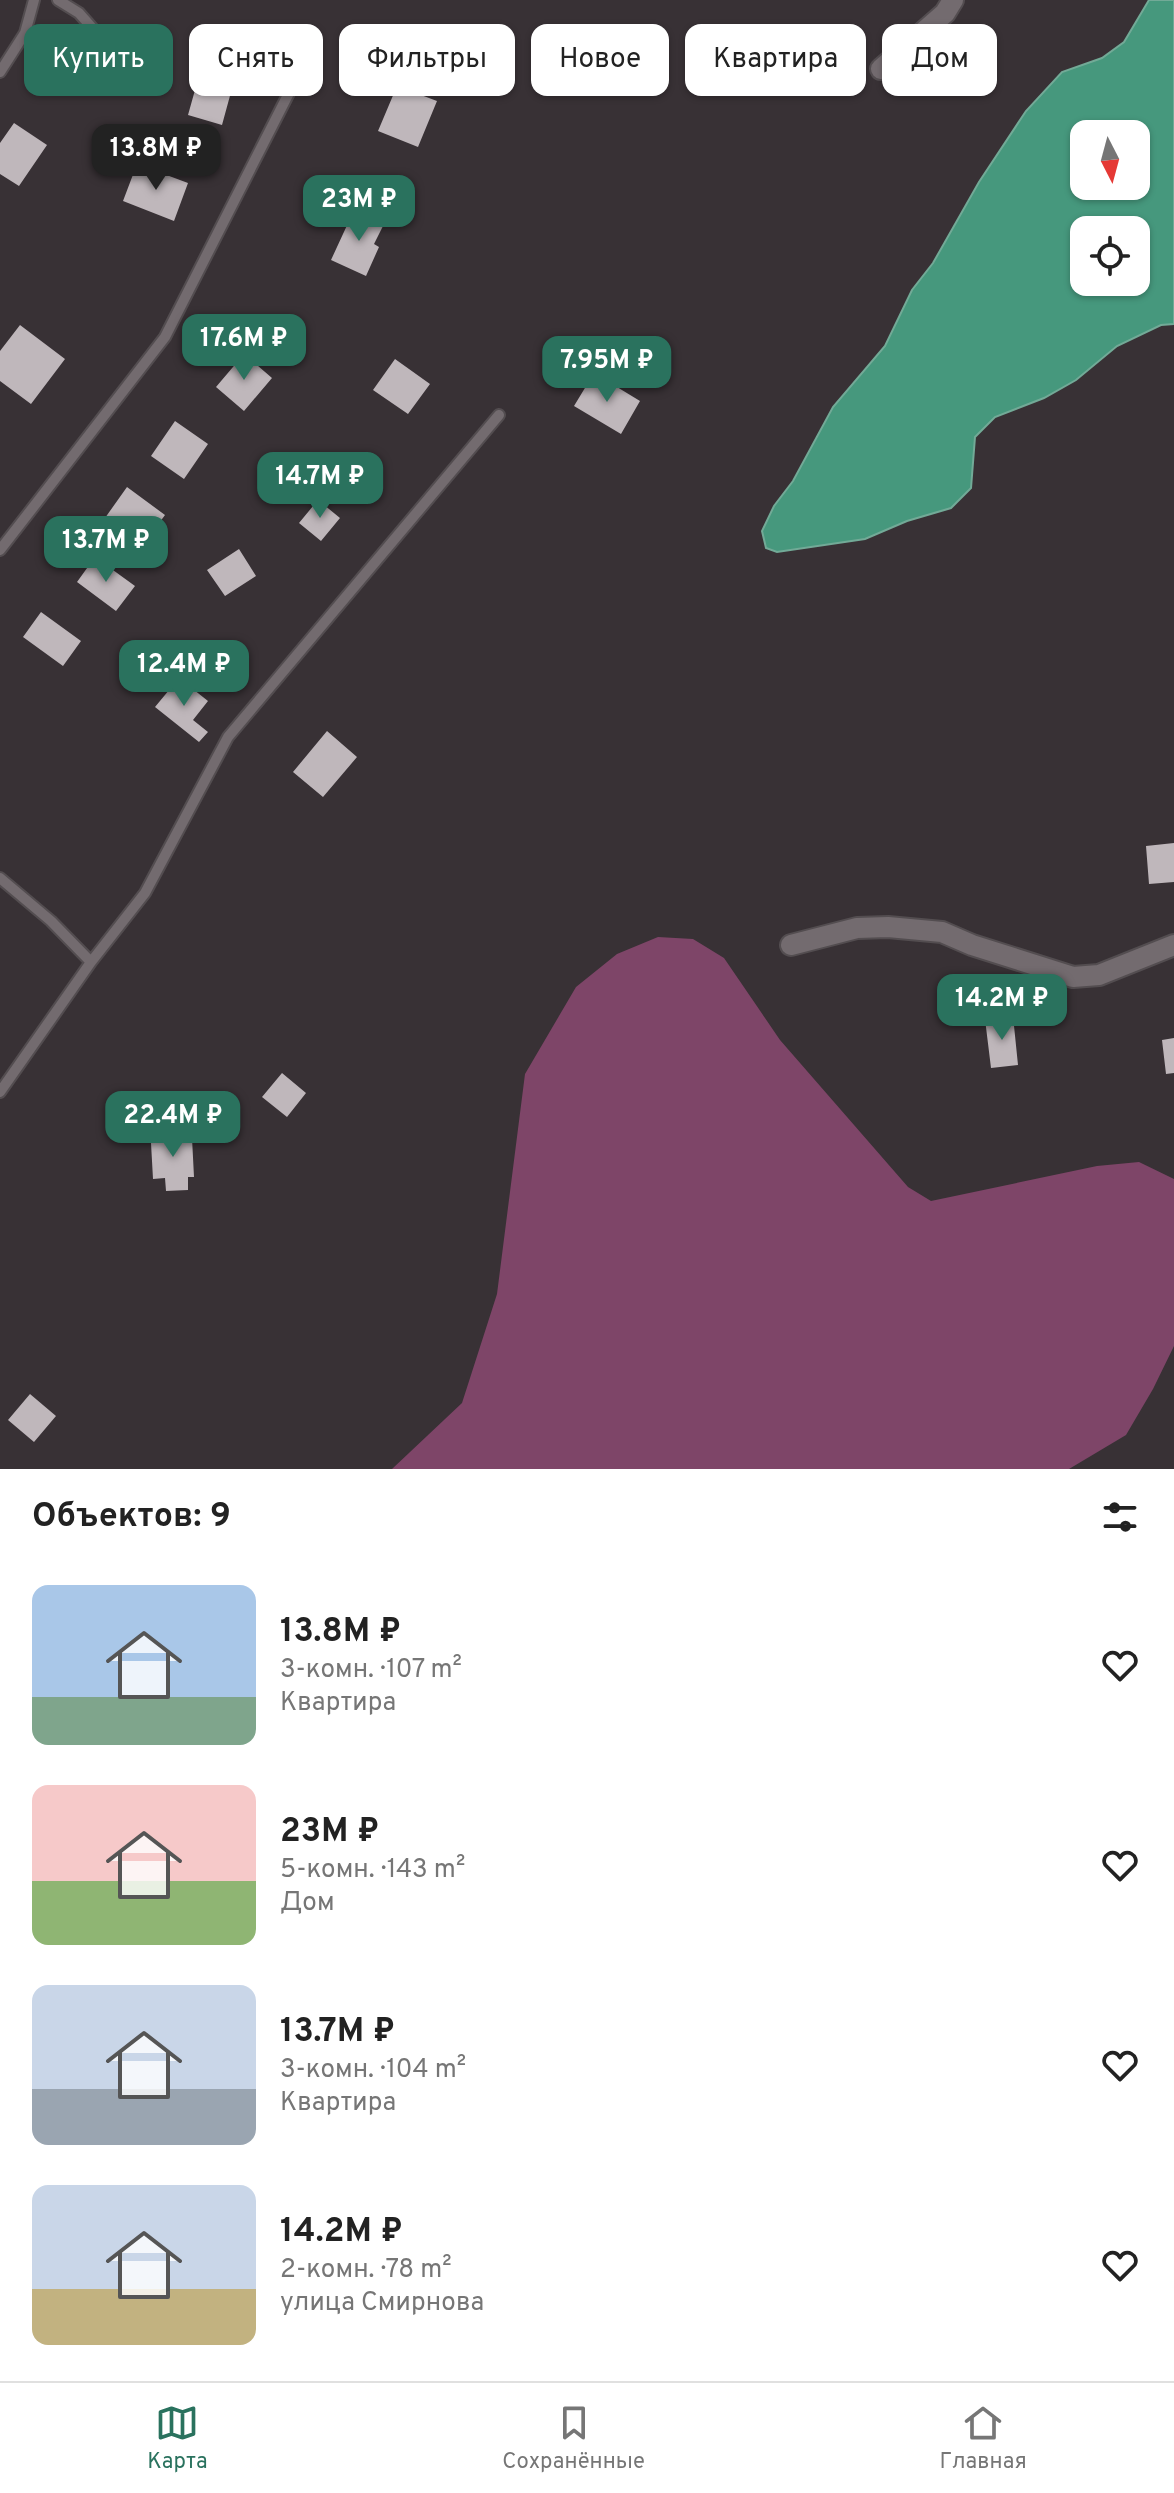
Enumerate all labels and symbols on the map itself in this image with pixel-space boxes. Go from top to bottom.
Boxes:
north arrow [1070,120,1150,200]
pin: 13.8M ₽ [82,124,230,192]
pin: 23M ₽ [303,175,415,243]
pin: 17.6M ₽ [170,314,318,382]
pin: 7.95M ₽ [533,336,681,404]
pin: 14.7M ₽ [246,452,394,520]
pin: 13.7M ₽ [32,516,180,584]
pin: 12.4M ₽ [110,640,258,708]
pin: 14.2M ₽ [928,974,1076,1042]
pin: 22.4M ₽ [99,1091,247,1159]

